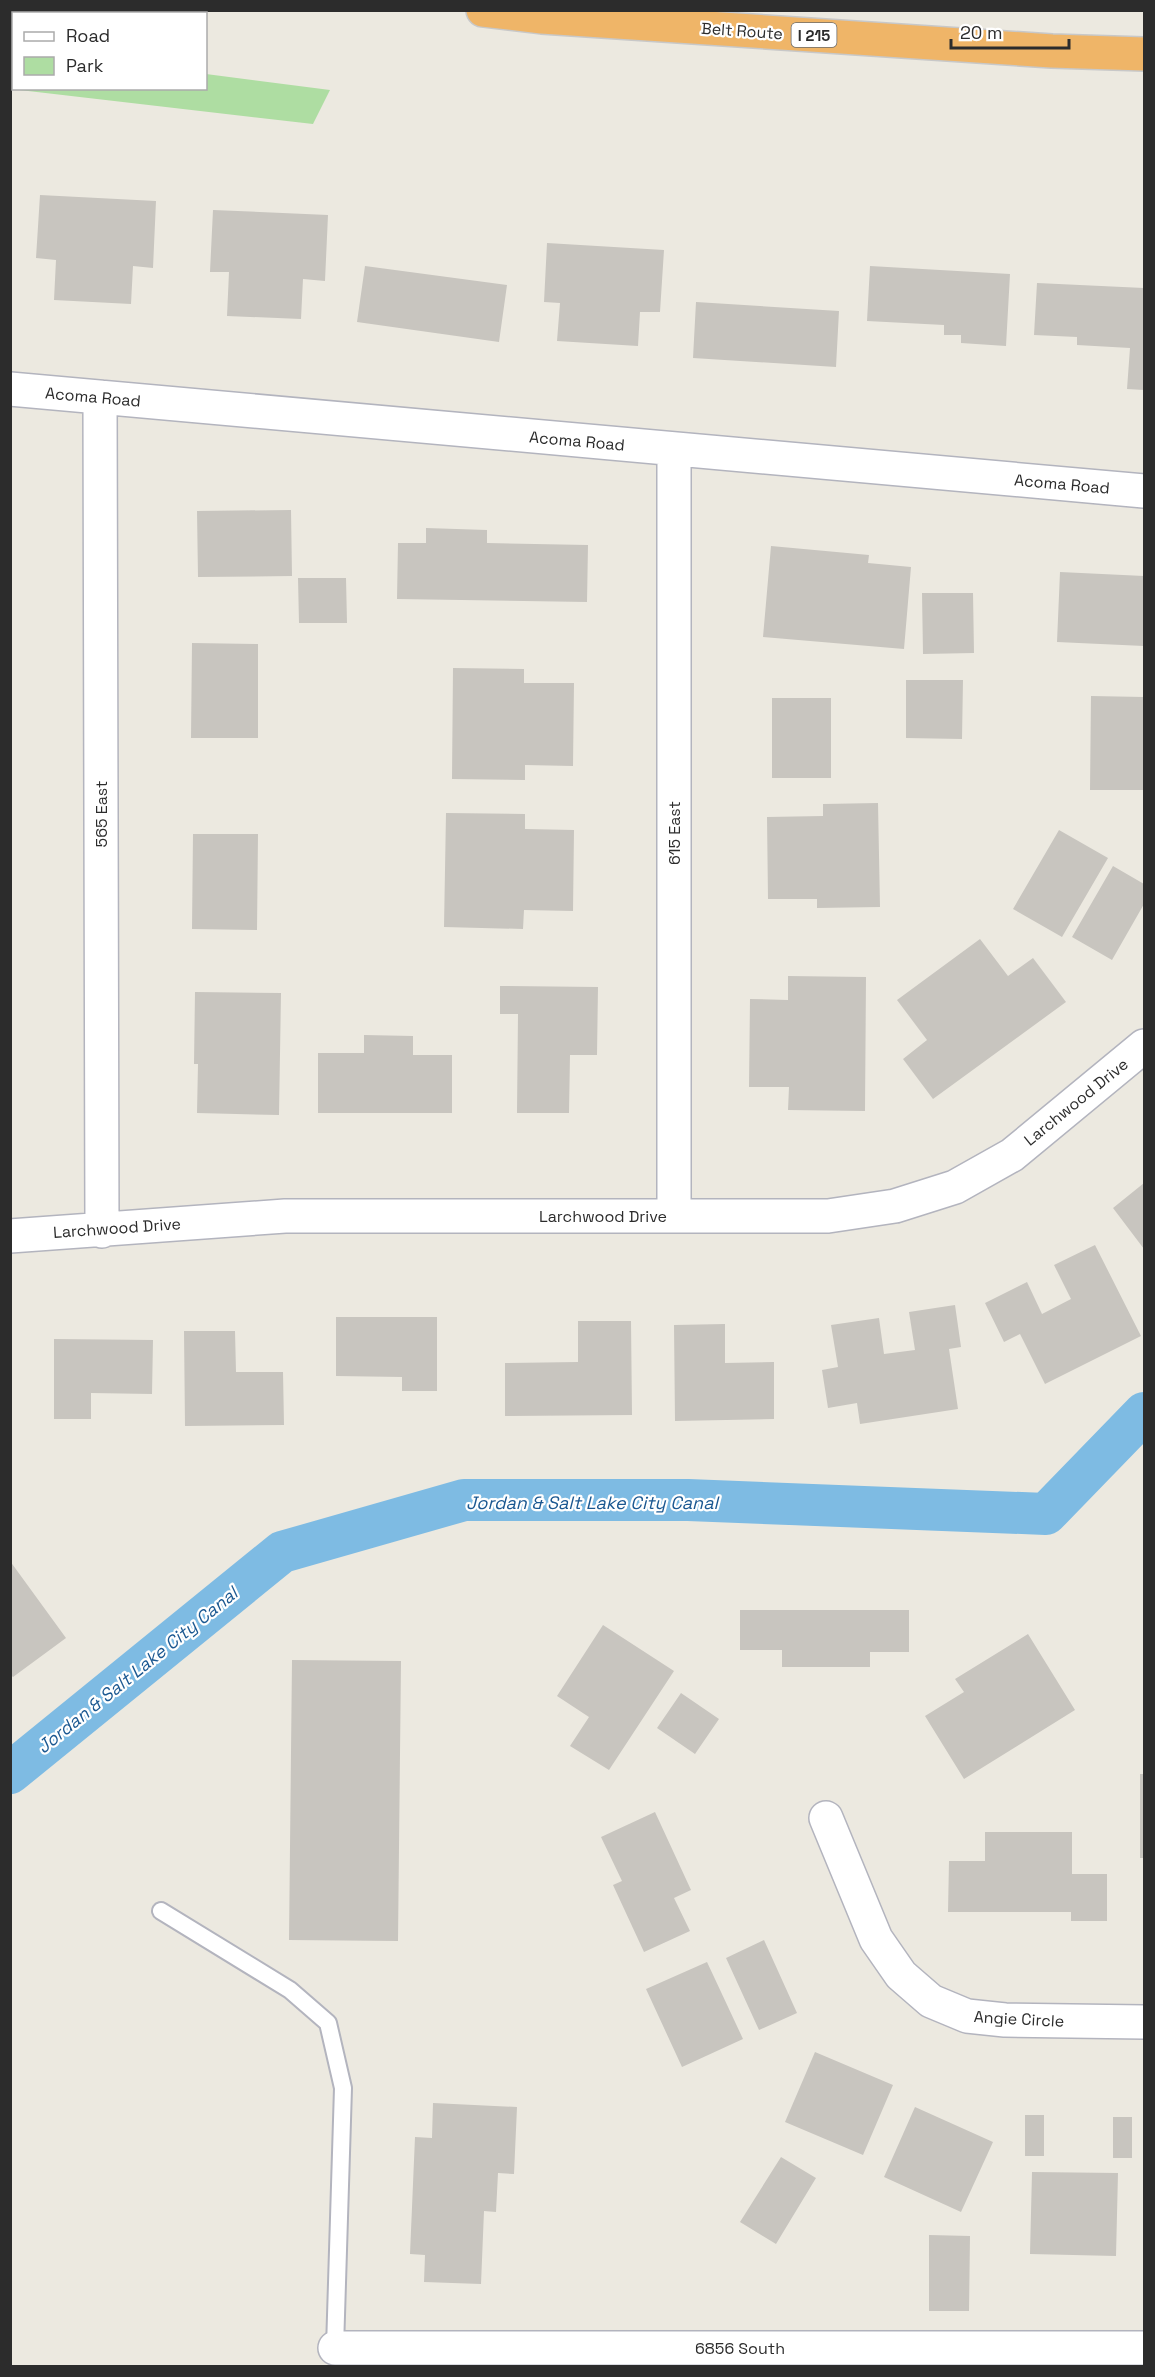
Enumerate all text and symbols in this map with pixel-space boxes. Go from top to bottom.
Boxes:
legend [12,12,207,90]
scale bar [951,12,1070,50]
street label: Belt Route [700,18,784,44]
text: 20 m [960,21,1003,44]
road number: I 215 [792,23,836,47]
text: Road [66,24,110,47]
text: Park [66,54,104,77]
street label: Acoma Road [44,382,142,412]
street label: Acoma Road [528,426,626,456]
street label: Acoma Road [1013,469,1111,499]
street label: 565 East [91,781,112,847]
street label: 615 East [664,801,685,865]
street label: Larchwood Drive [1020,1054,1132,1150]
street label: Larchwood Drive [539,1206,667,1227]
street label: Larchwood Drive [52,1213,182,1243]
water label: Jordan & Salt Lake City Canal [466,1491,721,1514]
water label: Jordan & Salt Lake City Canal [32,1580,244,1758]
street label: Angie Circle [973,2006,1065,2032]
street label: 6856 South [695,2338,785,2359]

